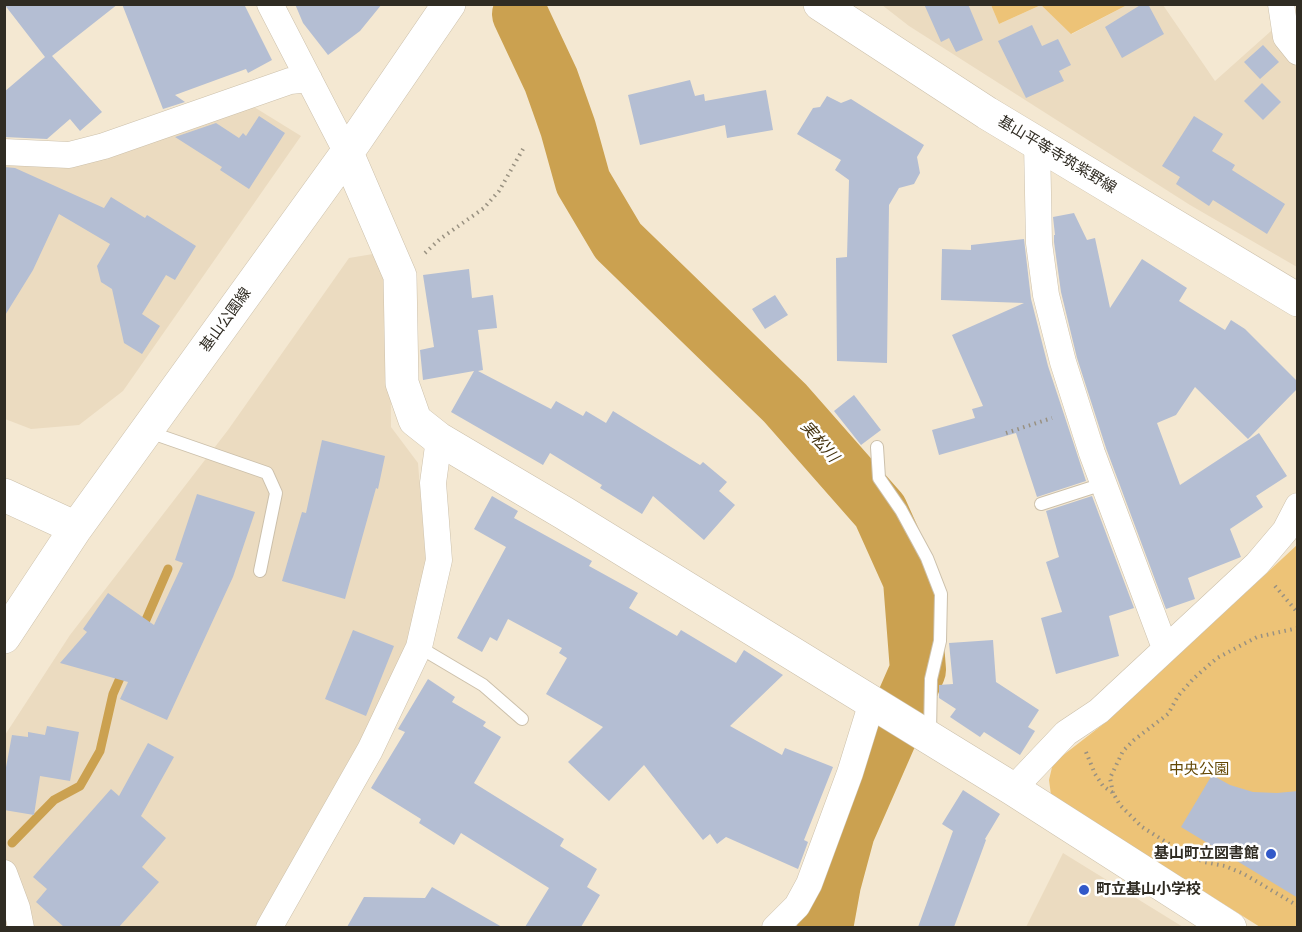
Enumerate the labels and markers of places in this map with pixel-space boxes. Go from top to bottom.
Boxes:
place label: 基山町立図書館 [1154,845,1259,863]
marker: 基山町立図書館 [1264,847,1278,861]
place label: 町立基山小学校 [1096,881,1201,899]
marker: 町立基山小学校 [1077,883,1091,897]

